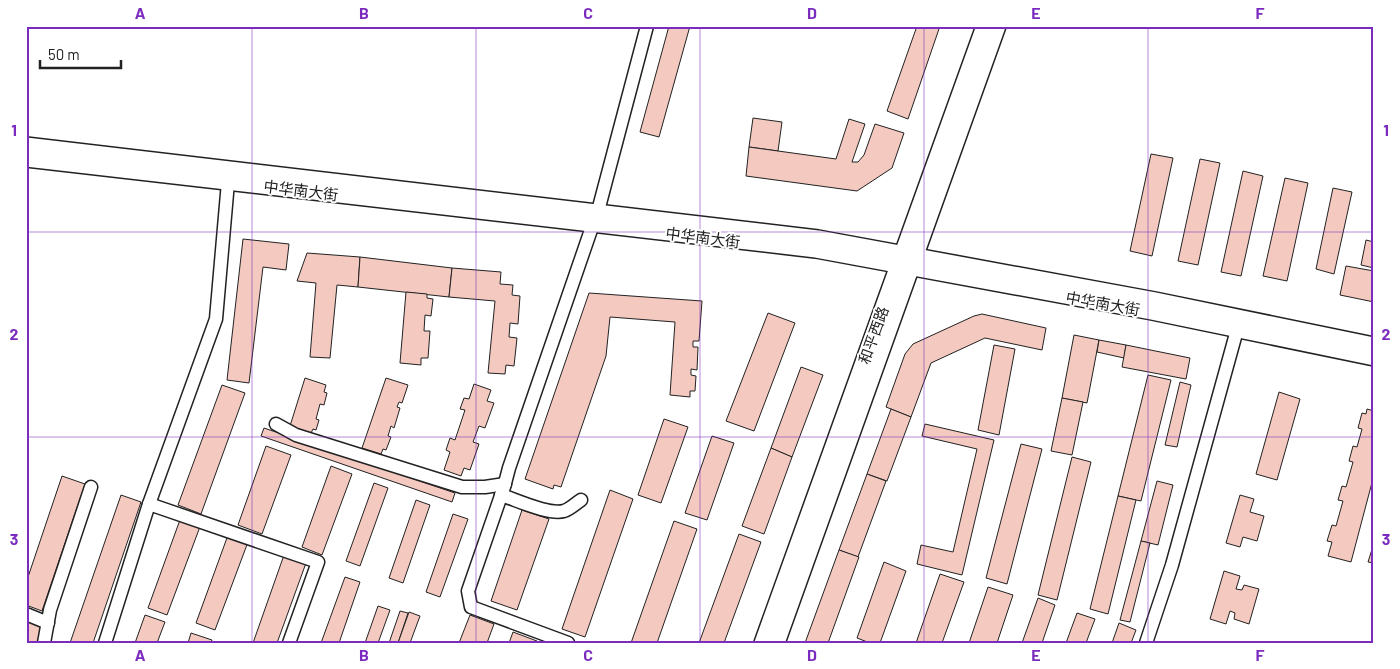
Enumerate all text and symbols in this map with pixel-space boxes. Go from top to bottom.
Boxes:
text: A [135,3,146,22]
text: B [359,3,369,22]
text: C [583,3,593,22]
text: D [807,3,817,22]
text: E [1031,3,1041,22]
text: F [1256,3,1265,22]
scale bar [40,38,121,70]
text: 50 m [48,45,80,63]
text: 1 [11,120,17,139]
text: 1 [1383,120,1389,139]
street label: 中华南大街 [263,176,339,204]
street label: 中华南大街 [665,223,741,251]
street label: 中华南大街 [1064,288,1142,318]
street label: 和平西路 [854,304,892,366]
text: 2 [10,324,19,343]
text: 2 [1382,324,1391,343]
text: 3 [10,529,18,548]
text: 3 [1382,529,1390,548]
text: A [135,645,146,664]
text: B [359,645,369,664]
text: C [583,645,593,664]
text: D [807,645,817,664]
text: E [1031,645,1041,664]
text: F [1256,645,1265,664]

